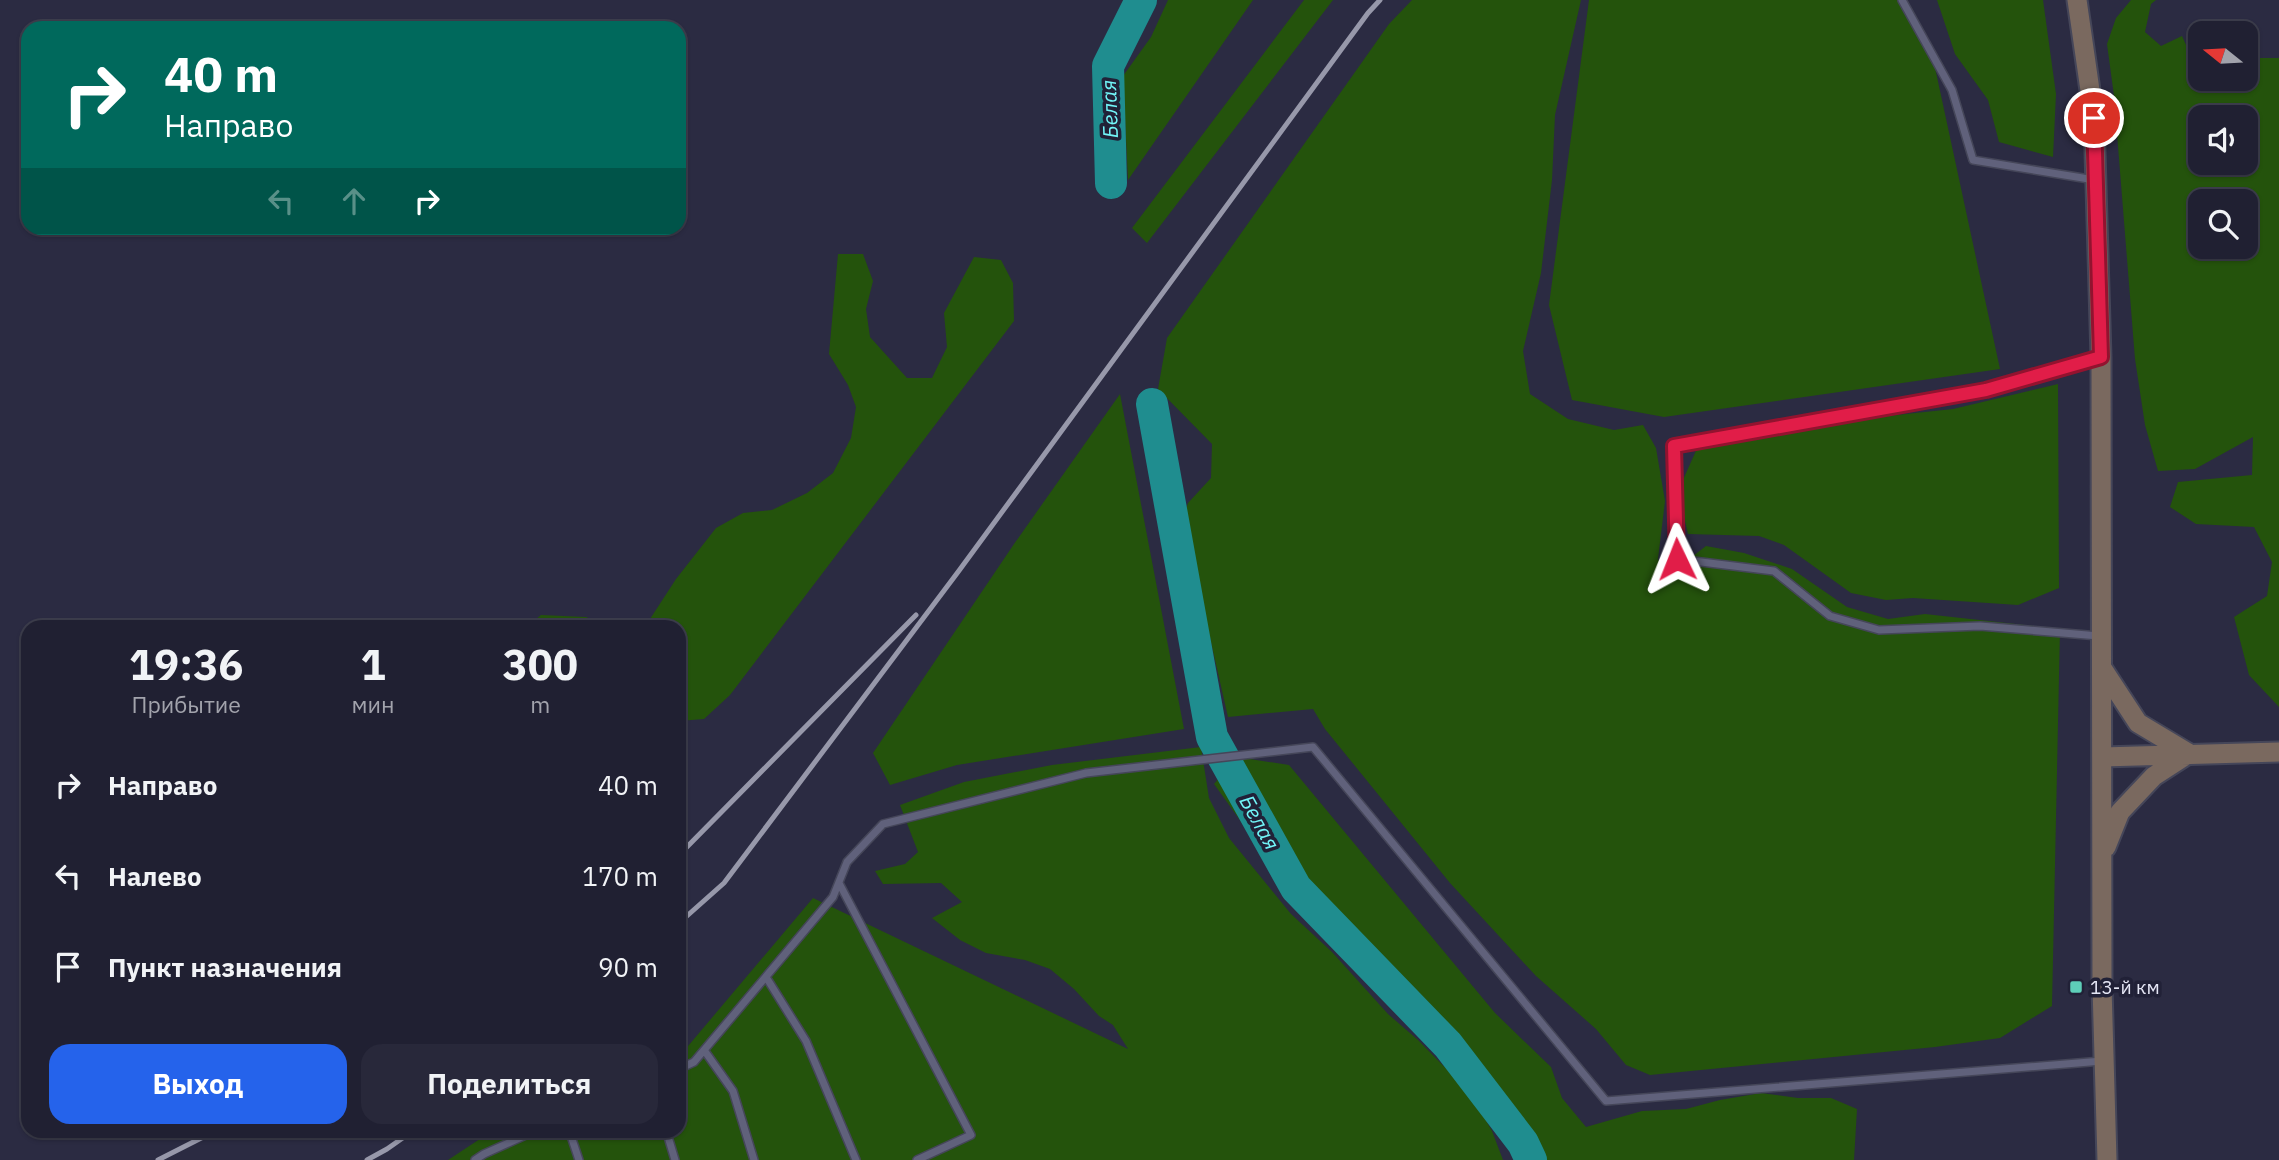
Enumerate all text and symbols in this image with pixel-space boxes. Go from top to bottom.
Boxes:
north arrow [2188,21,2258,91]
map controls [2188,21,2258,259]
text: 40 m [164,42,278,105]
icon: right [49,49,140,140]
water label: Белая [1094,79,1124,139]
pin [2064,88,2124,148]
icon: arrive [2075,99,2113,137]
text: Направо [164,104,293,146]
button: sound [2188,105,2258,175]
icon: left [262,182,300,220]
icon: ahead [335,182,373,220]
icon: right [408,182,446,220]
button: search [2188,189,2258,259]
position arrow [1640,522,1714,596]
text: 19:36 [129,637,244,692]
text: 1 [360,637,386,692]
text: 300 [502,637,578,692]
text: Прибытие [132,689,241,719]
text: мин [351,689,395,719]
text: m [530,689,550,719]
icon: right [49,766,87,804]
text: Направо [108,768,217,802]
text: 40 m [598,768,658,802]
water label: Белая [1234,790,1286,854]
icon: left [49,857,87,895]
text: Налево [108,859,202,893]
text: 170 m [582,859,658,893]
icon: arrive [49,948,87,986]
text: Пункт назначения [108,950,342,984]
text: 90 m [598,950,658,984]
place label: 13-й км [2090,975,2160,999]
marker: 13-й км [2068,979,2084,995]
button: Выход [49,1044,347,1124]
button: Поделиться [361,1044,658,1124]

